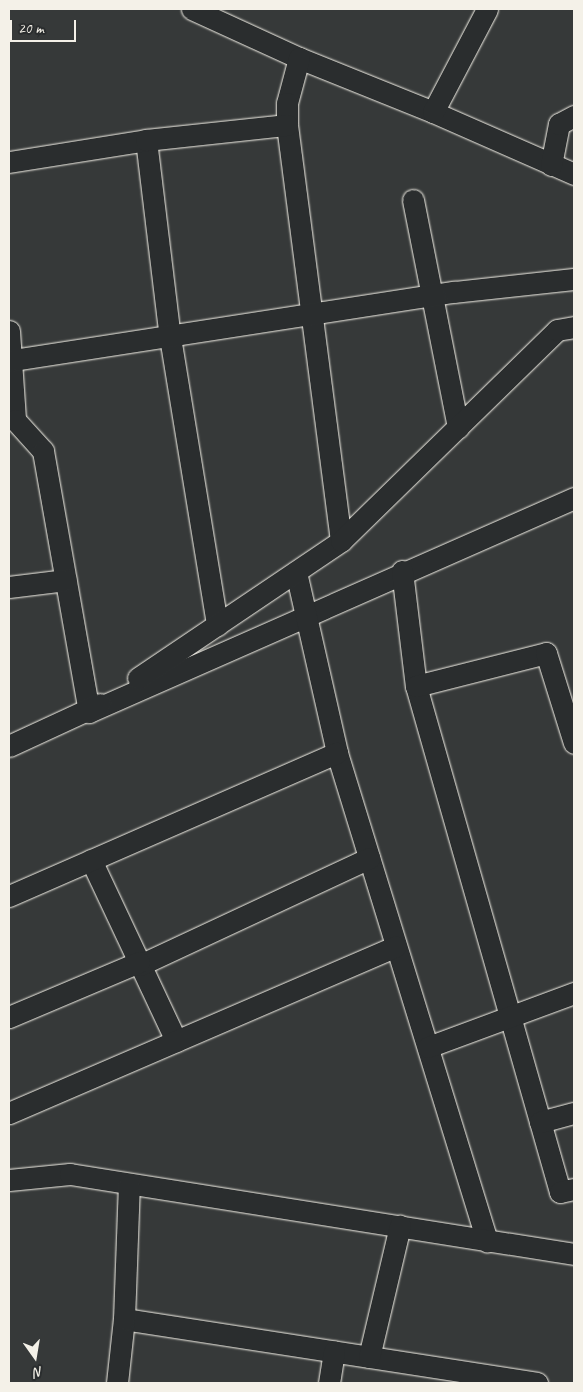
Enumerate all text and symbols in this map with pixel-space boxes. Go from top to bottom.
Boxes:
scale bar [12,10,79,42]
text: 20 m [18,19,44,38]
north arrow [10,1332,60,1382]
text: N [32,1363,45,1381]

